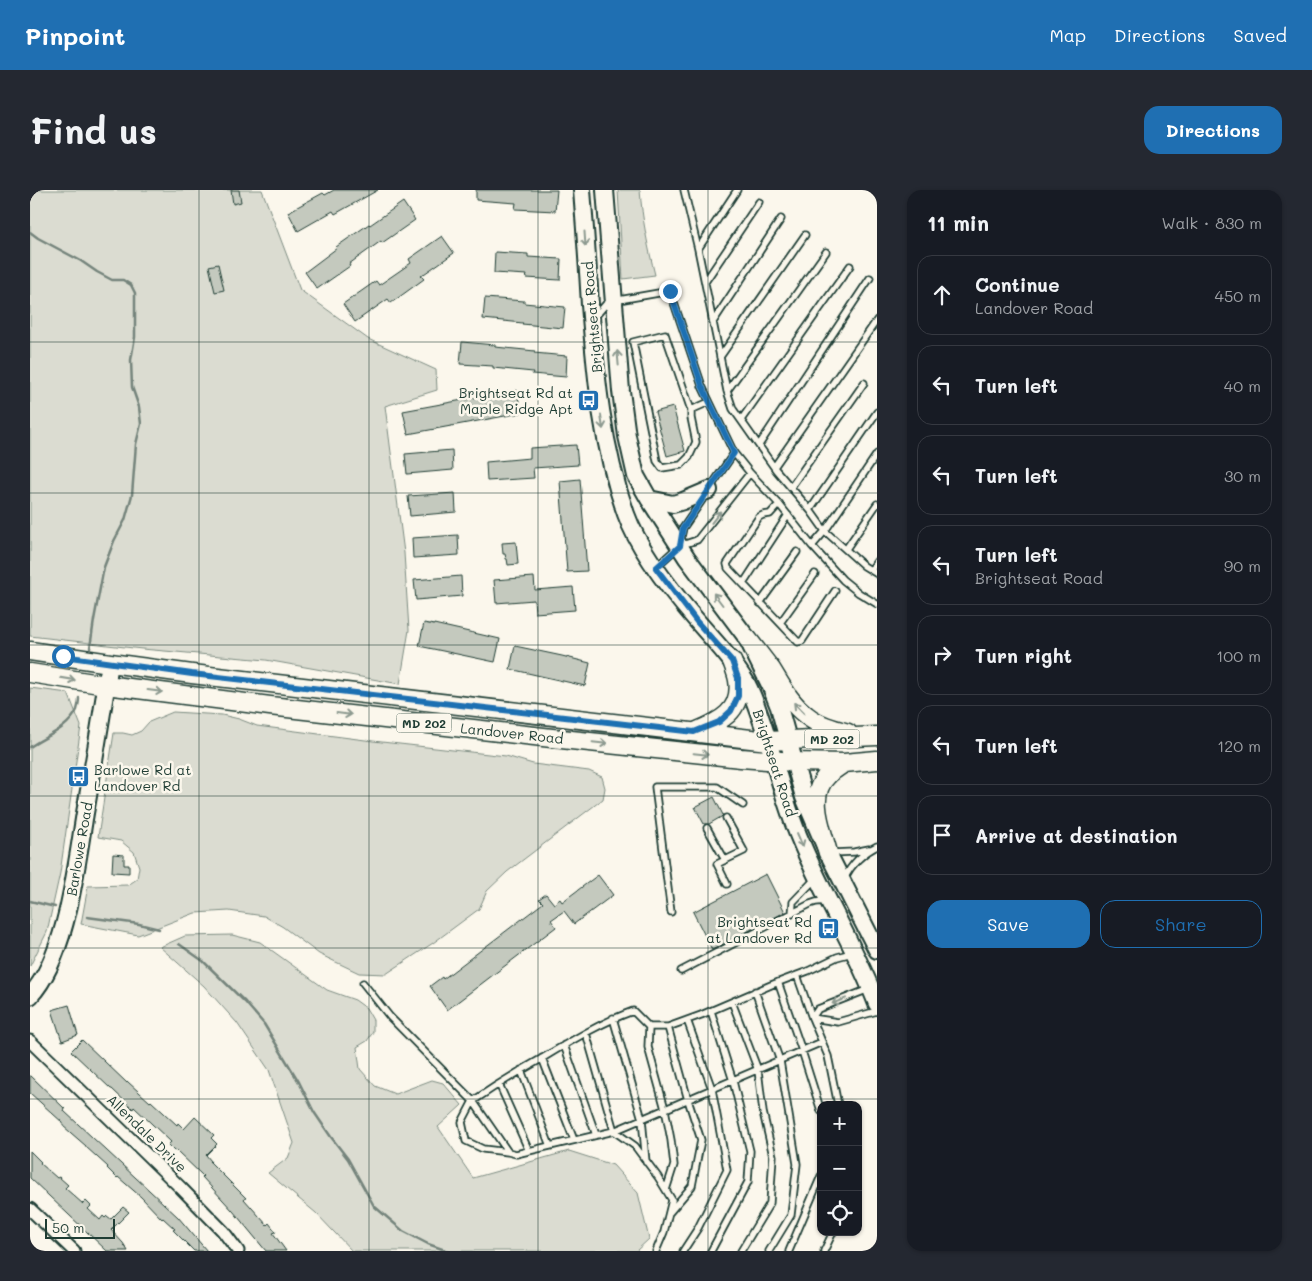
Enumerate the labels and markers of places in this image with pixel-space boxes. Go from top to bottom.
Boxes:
place label: Brightseat Rd at Maple Ridge Apt [459,383,573,418]
bus stop icon: Brightseat Rd at Maple Ridge Apt [577,388,601,412]
place label: Barlowe Rd at Landover Rd [94,760,191,795]
bus stop icon: Barlowe Rd at Landover Rd [66,765,90,789]
place label: Brightseat Rd at Landover Rd [706,912,812,947]
bus stop icon: Brightseat Rd at Landover Rd [816,917,840,941]

